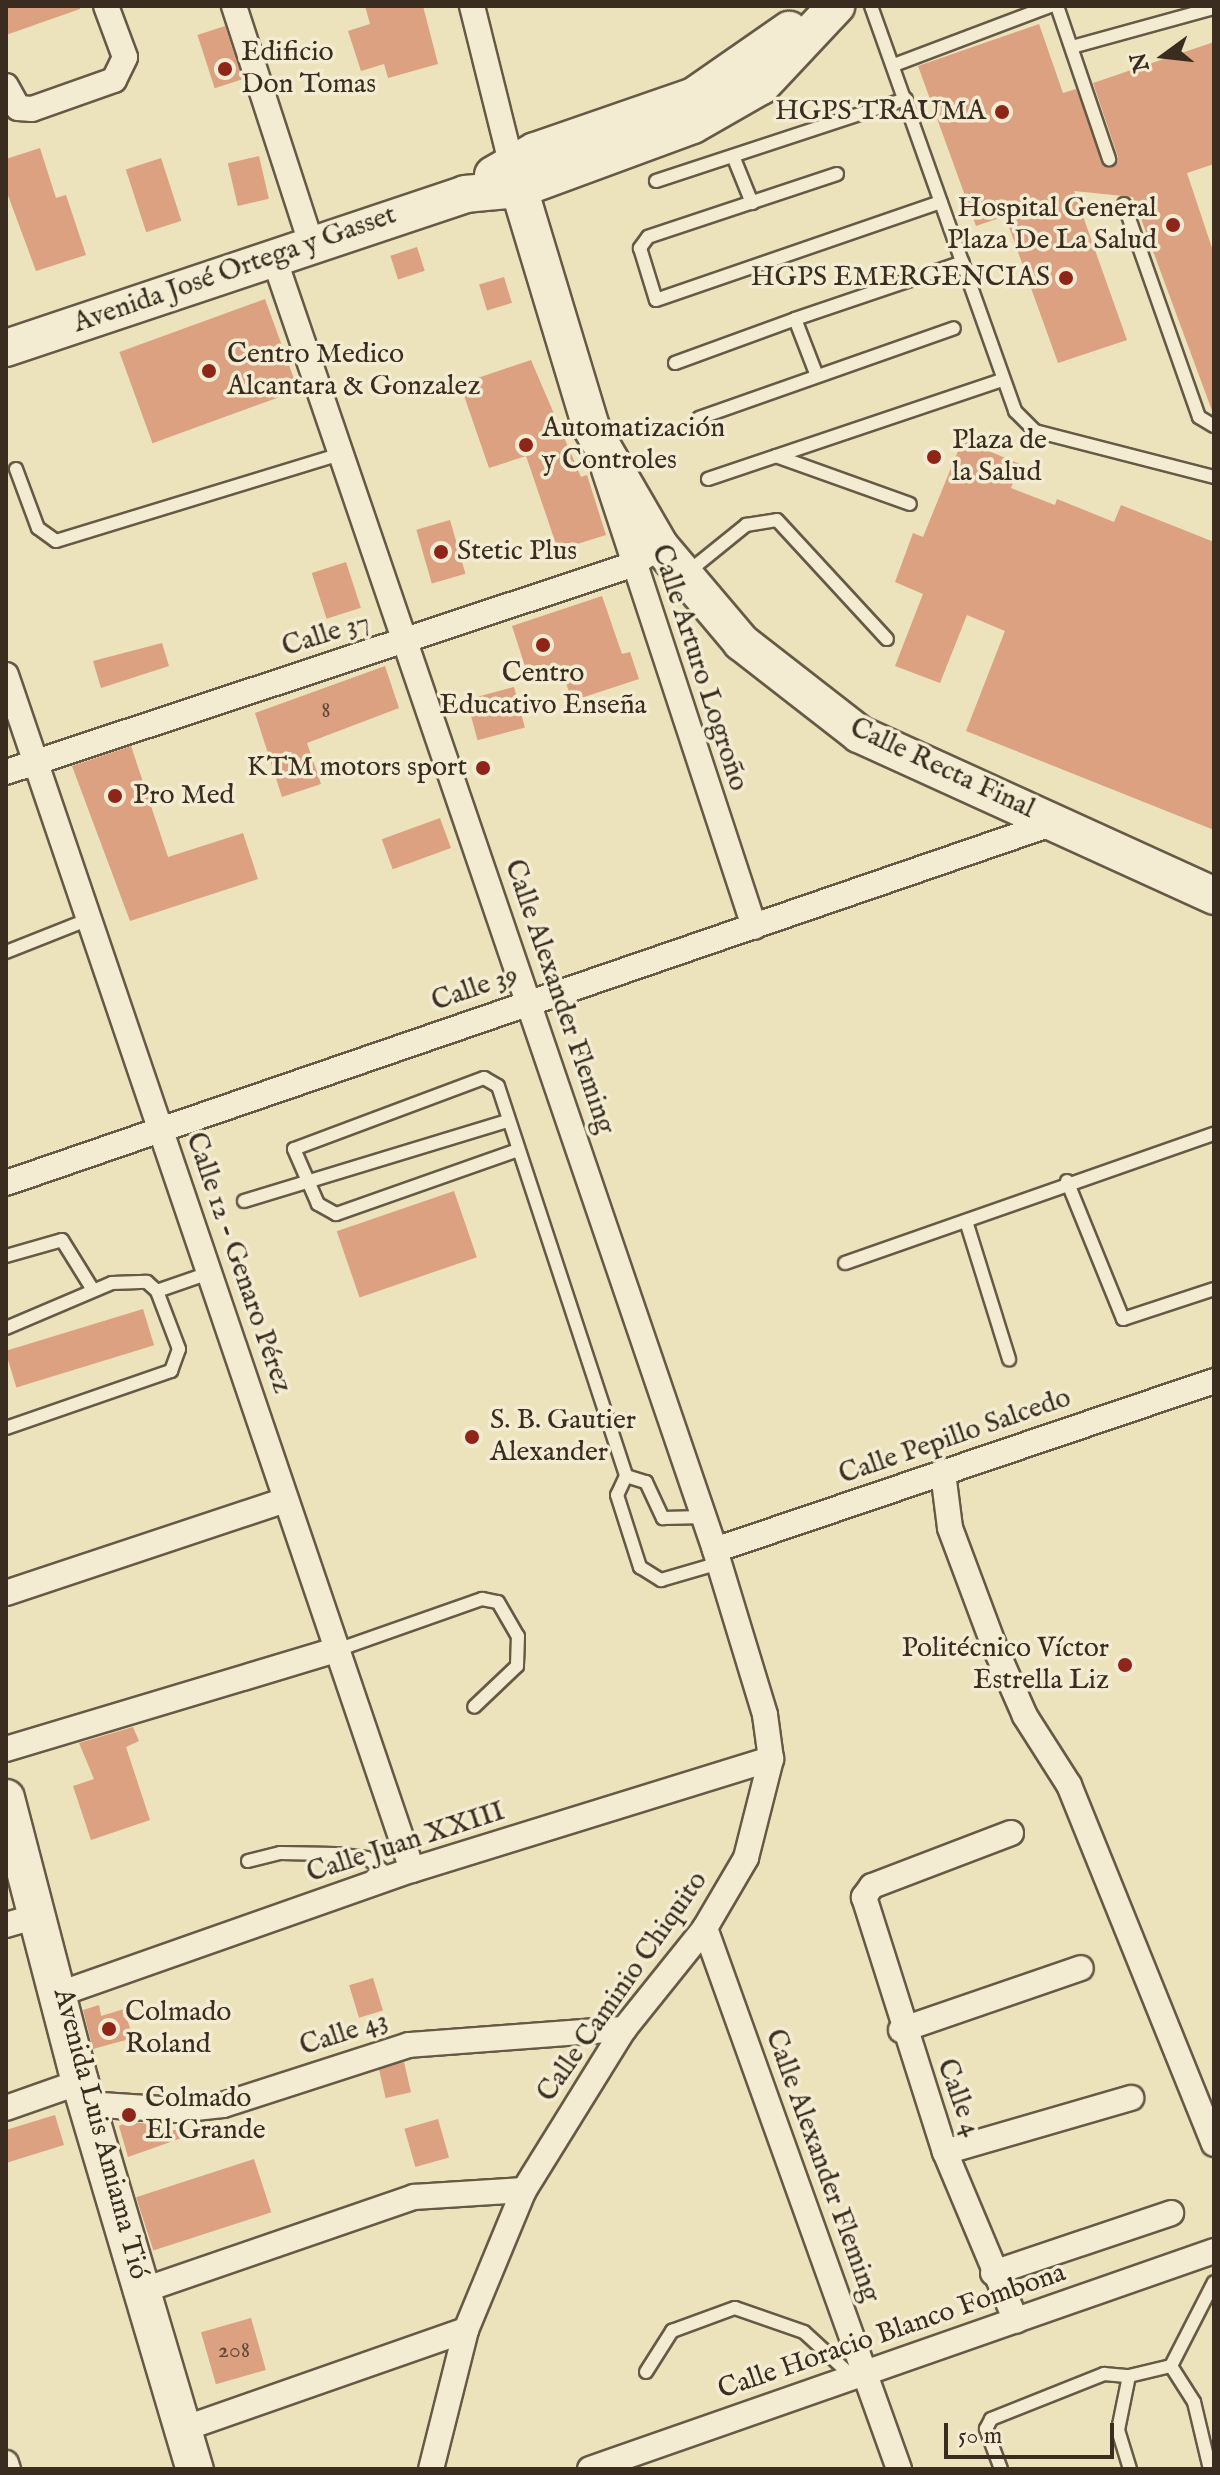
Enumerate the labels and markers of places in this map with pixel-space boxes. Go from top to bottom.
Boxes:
place label: Edificio Don Tomas [241,36,376,102]
marker: Edificio Don Tomas [216,60,234,78]
place label: HGPS TRAUMA [775,95,986,129]
marker: HGPS TRAUMA [993,103,1011,121]
place label: Hospital General Plaza De La Salud [947,192,1157,258]
marker: Hospital General Plaza De La Salud [1164,216,1182,234]
place label: HGPS EMERGENCIAS [751,261,1050,295]
marker: HGPS EMERGENCIAS [1057,269,1075,287]
place label: Centro Medico Alcantara & Gonzalez [227,338,480,404]
marker: Centro Medico Alcantara & Gonzalez [198,360,220,382]
place label: Automatización y Controles [542,412,725,478]
place label: Plaza de la Salud [952,424,1047,490]
marker: Automatización y Controles [517,436,535,454]
marker: Plaza de la Salud [923,446,945,468]
place label: Stetic Plus [457,535,577,569]
marker: Stetic Plus [432,543,450,561]
marker: Centro Educativo Enseña [534,636,552,654]
place label: Centro Educativo Enseña [439,657,647,723]
place label: KTM motors sport [247,751,467,785]
marker: KTM motors sport [474,759,492,777]
place label: Pro Med [133,779,235,813]
marker: Pro Med [104,785,126,807]
place label: S. B. Gautier Alexander [490,1404,636,1470]
marker: S. B. Gautier Alexander [461,1426,483,1448]
place label: Politécnico Víctor Estrella Liz [901,1632,1109,1698]
marker: Politécnico Víctor Estrella Liz [1116,1656,1134,1674]
place label: Colmado Roland [125,1996,231,2062]
marker: Colmado Roland [100,2020,118,2038]
place label: Colmado El Grande [145,2082,266,2148]
marker: Colmado El Grande [120,2106,138,2124]

